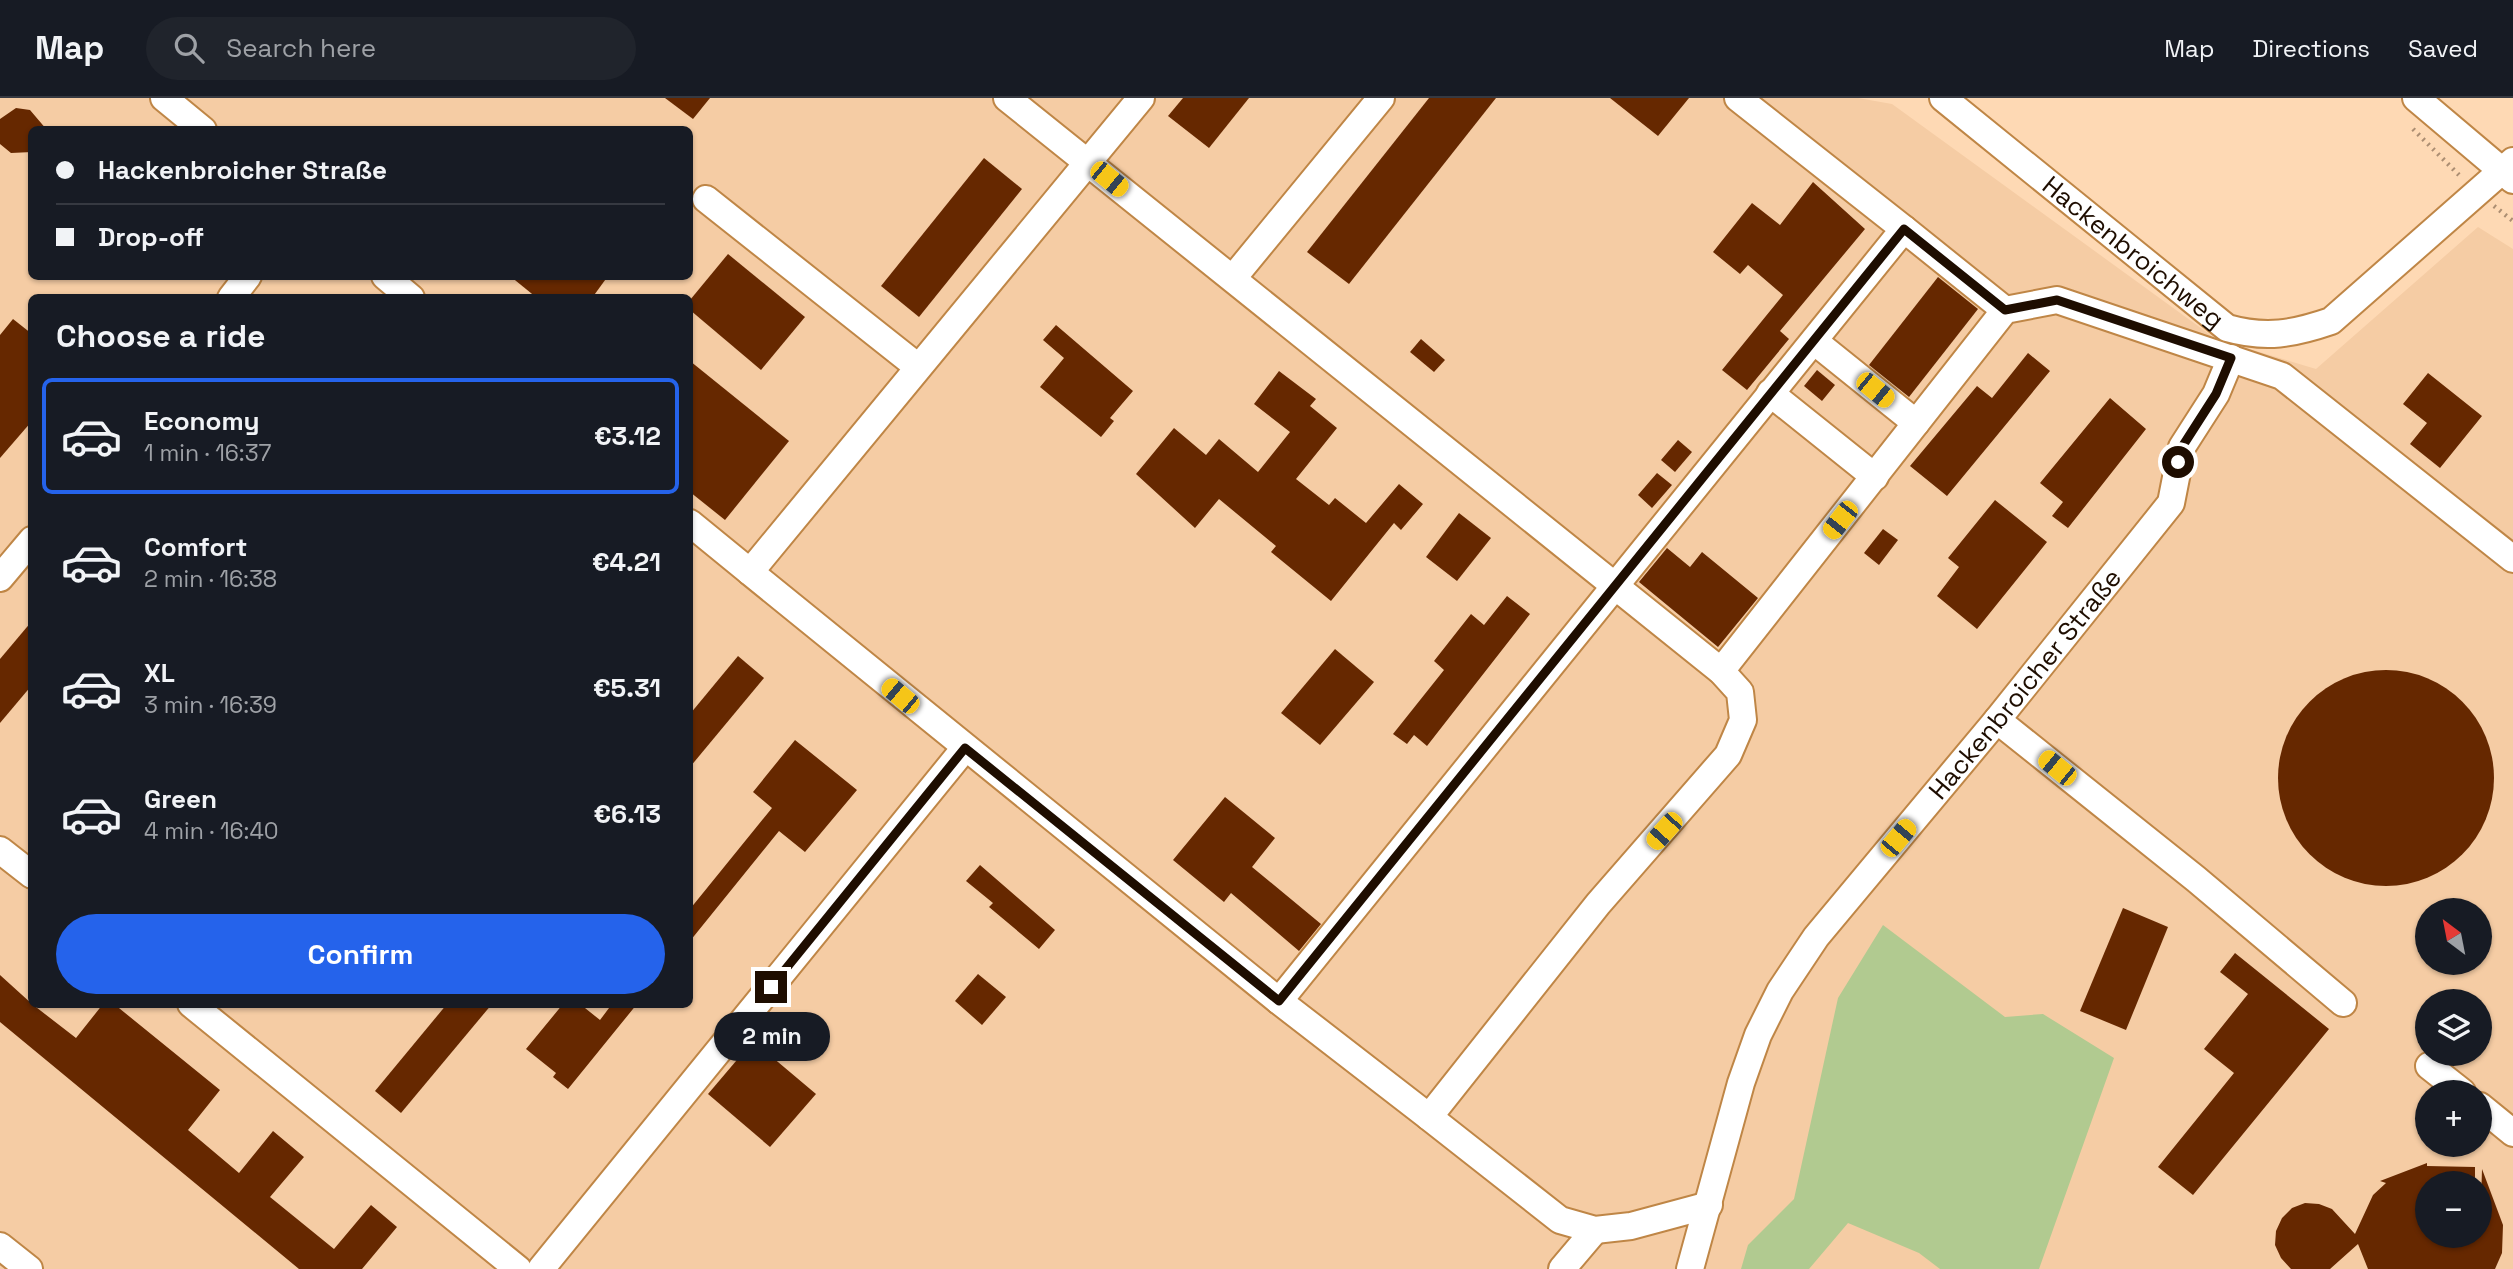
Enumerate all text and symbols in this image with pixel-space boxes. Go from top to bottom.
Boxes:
search box [146,17,636,80]
text: Map [35,27,104,69]
icon: search [170,29,208,67]
text: Search here [226,31,376,65]
text: Map [2164,33,2214,64]
text: Directions [2252,33,2370,64]
text: Saved [2408,33,2478,64]
text: Hackenbroicher Straße [98,153,387,187]
car [1087,158,1132,200]
street label: Hackenbroichweg [2035,168,2231,336]
text: Drop-off [98,220,204,254]
text: Choose a ride [56,316,266,356]
car [1853,369,1898,411]
text: Economy [144,404,260,438]
icon: car [60,405,123,468]
text: €3.12 [594,419,661,453]
text: 1 min · 16:37 [144,438,272,468]
route start [2162,446,2194,478]
car [1819,497,1862,543]
text: Comfort [144,530,247,564]
icon: car [60,531,123,594]
text: €4.21 [592,545,661,579]
street label: Hackenbroicher Straße [1921,562,2129,806]
text: 2 min · 16:38 [144,564,277,594]
text: XL [144,656,175,690]
icon: car [60,657,123,720]
text: €5.31 [593,671,661,705]
car [878,674,923,718]
text: 3 min · 16:39 [144,690,277,720]
car [2035,747,2080,789]
text: Green [144,782,217,816]
icon: car [60,783,123,846]
text: €6.13 [593,797,661,831]
car [1643,808,1686,854]
car [1877,815,1920,861]
text: 4 min · 16:40 [144,816,279,846]
north arrow [2415,898,2492,975]
map controls [2415,898,2492,1248]
button: Confirm [56,914,665,994]
route end [755,971,787,1003]
button: layers [2415,989,2492,1066]
callout: 2 min [713,1012,829,1060]
text: 2 min [742,1021,802,1051]
button: + [2415,1080,2492,1157]
button: − [2415,1171,2492,1248]

